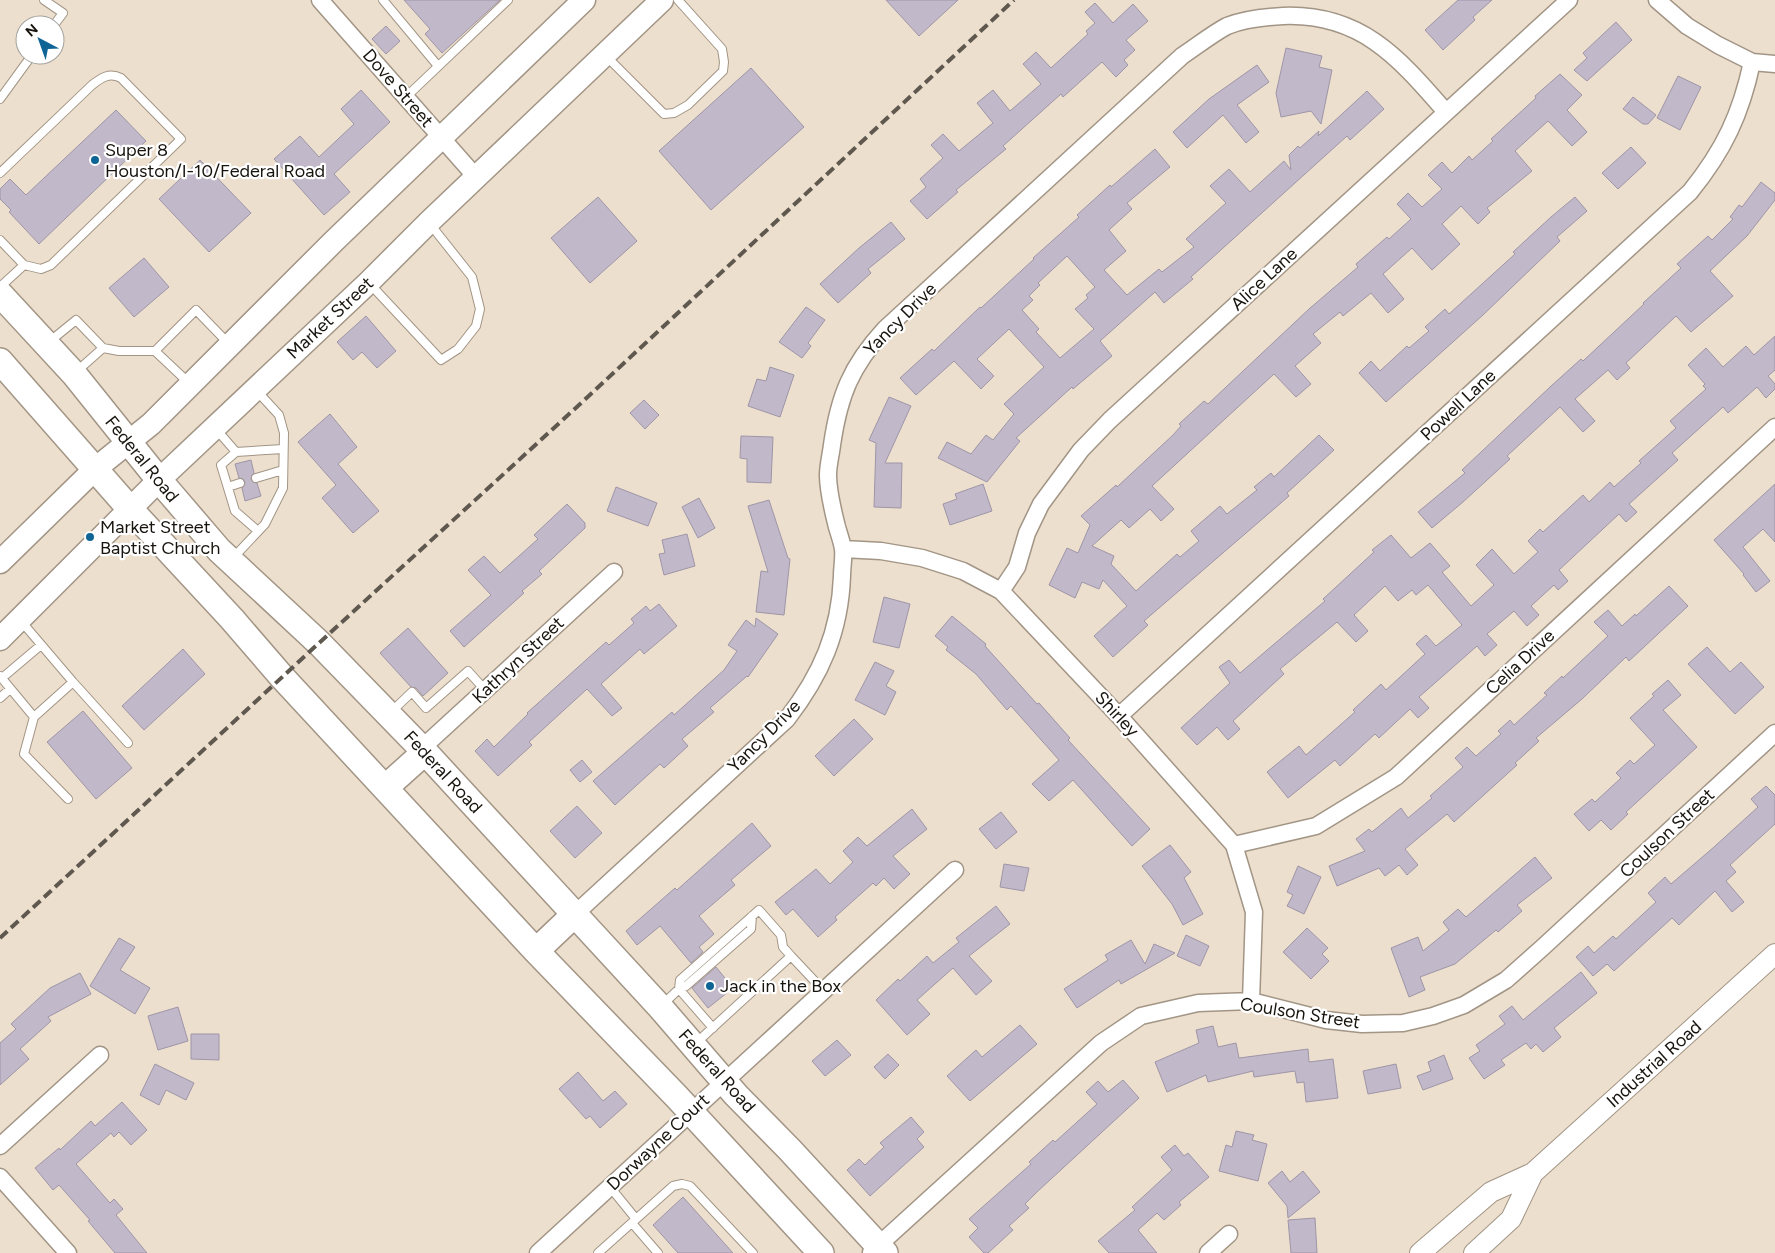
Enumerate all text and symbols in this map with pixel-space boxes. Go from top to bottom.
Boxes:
north arrow [15,15,65,65]
text: N [22,21,41,41]
street label: Dove Street [358,44,438,132]
place label: Super 8 Houston/I-10/Federal Road [105,139,325,182]
marker: Super 8 Houston/I-10/Federal Road [89,154,101,166]
street label: Alice Lane [1226,243,1302,315]
street label: Market Street [282,272,378,364]
street label: Yancy Drive [859,278,941,360]
street label: Powell Lane [1416,364,1500,445]
street label: Federal Road [100,411,184,507]
place label: Market Street Baptist Church [100,516,220,559]
marker: Market Street Baptist Church [84,531,96,543]
street label: Kathryn Street [468,612,569,708]
street label: Celia Drive [1481,624,1559,699]
street label: Shirley [1090,687,1144,742]
street label: Yancy Drive [723,695,805,777]
street label: Federal Road [399,726,487,818]
street label: Coulson Street [1615,784,1719,882]
place label: Jack in the Box [720,975,841,997]
marker: Jack in the Box [704,980,716,992]
street label: Coulson Street [1238,993,1362,1033]
street label: Industrial Road [1602,1016,1706,1112]
street label: Federal Road [674,1025,760,1117]
street label: Dorwayne Court [602,1089,714,1195]

